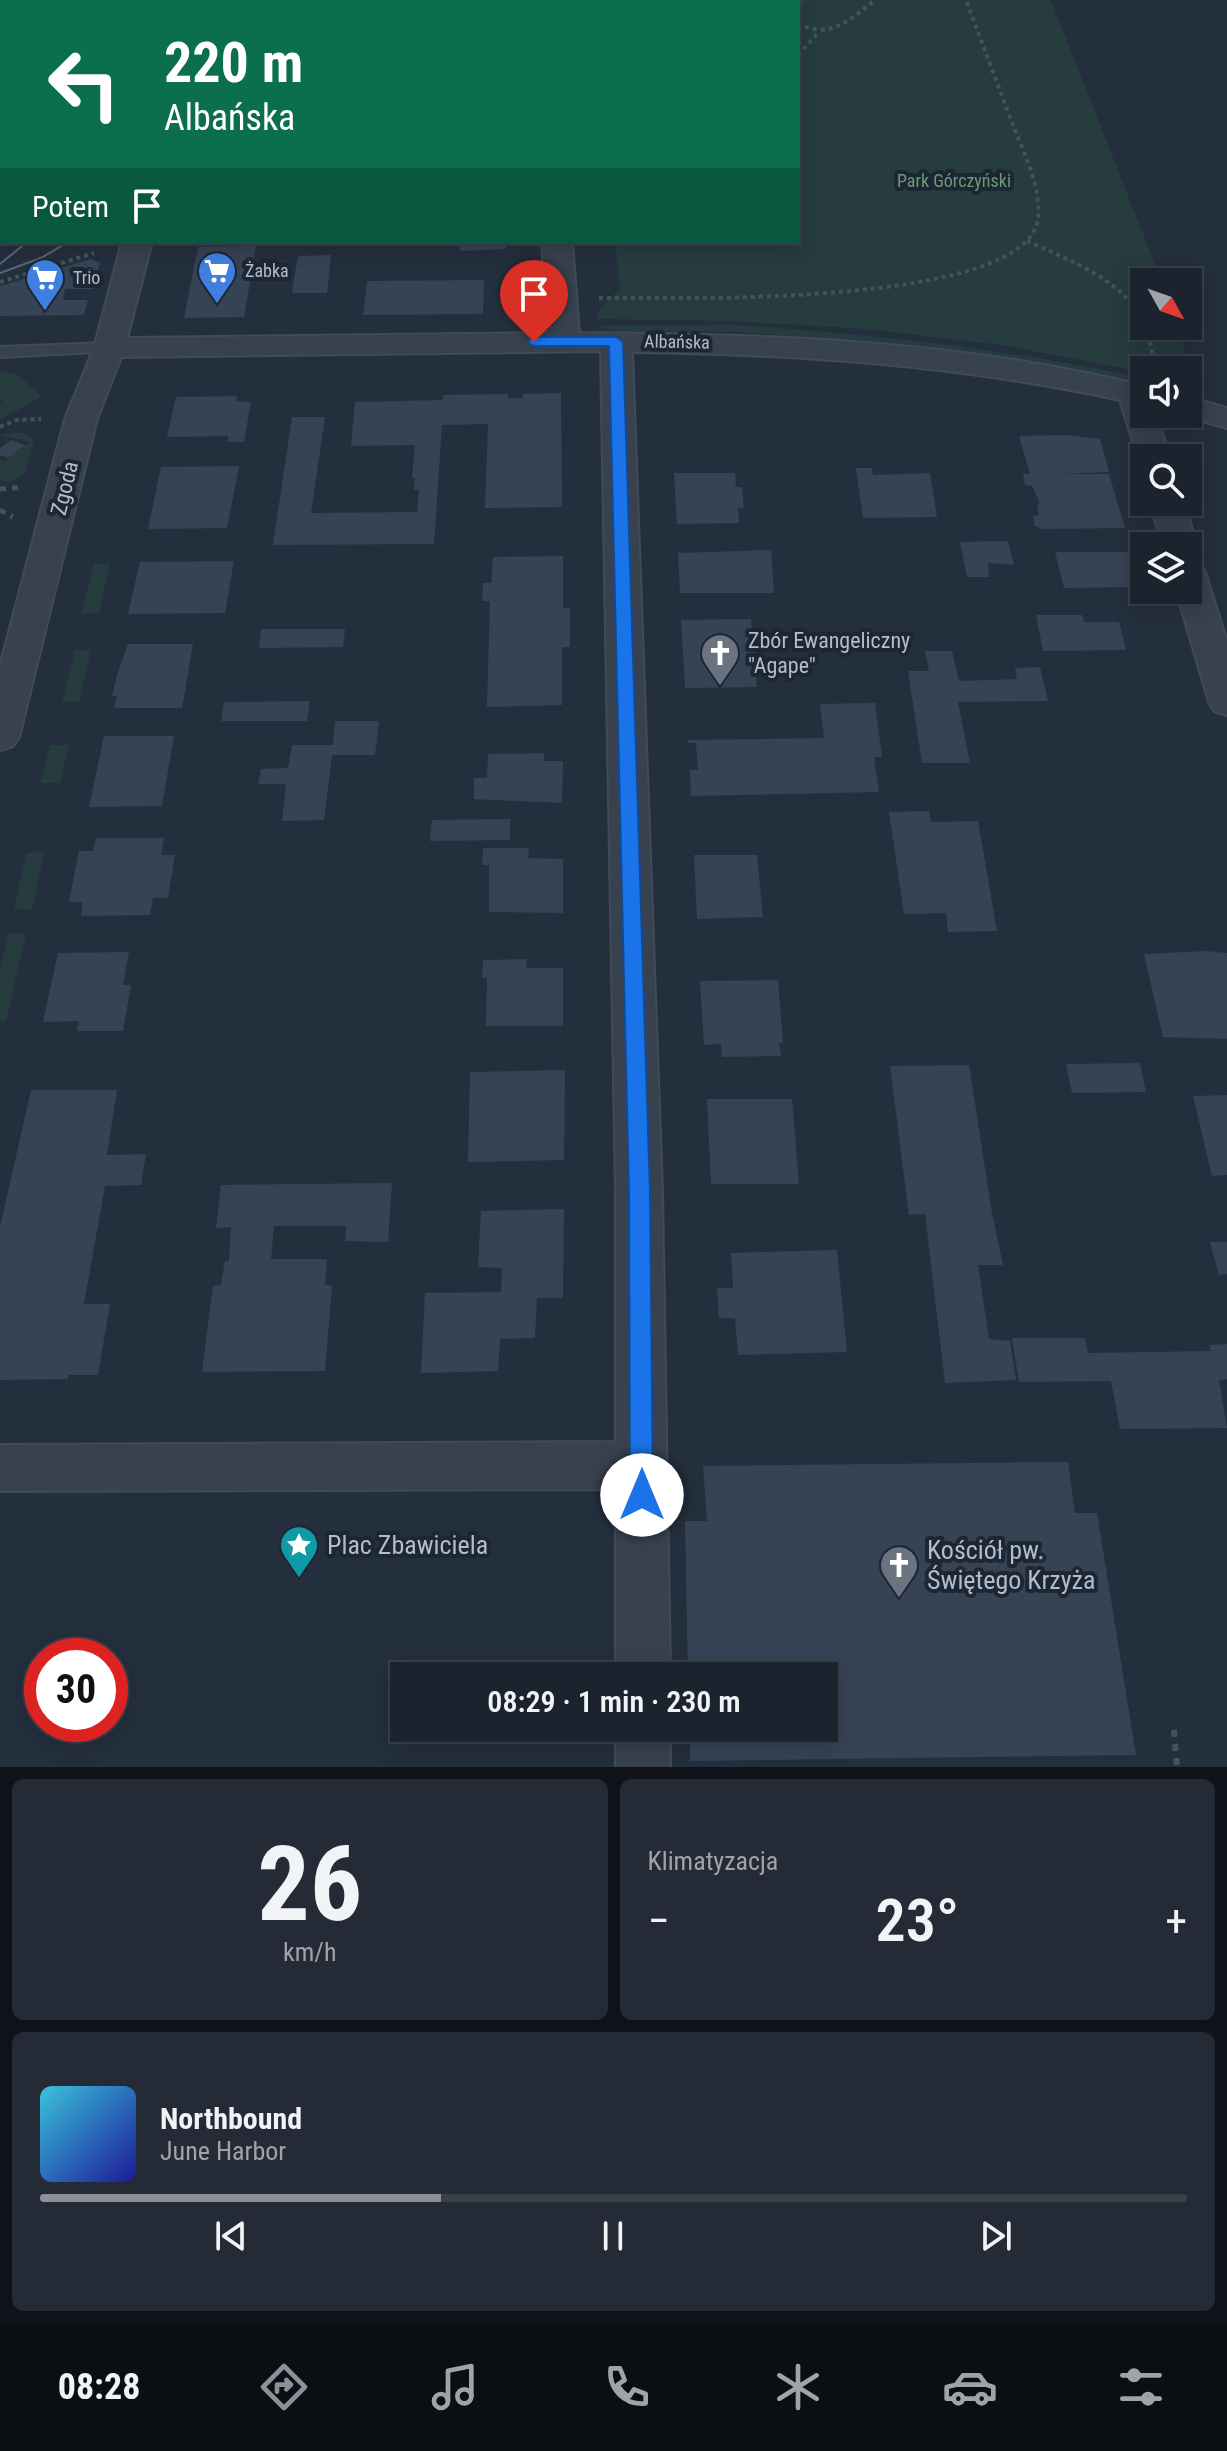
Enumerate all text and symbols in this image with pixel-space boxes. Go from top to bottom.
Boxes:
text: 220 m [164,30,303,96]
icon: left [32,32,136,136]
text: Albańska [164,97,295,139]
park label: Park Górczyński [897,170,1011,191]
icon: arrive [125,184,169,228]
text: Potem [32,189,109,224]
supermarket icon: Żabka [196,250,238,305]
supermarket icon: Trio [24,257,66,312]
place label: Żabka [245,260,289,281]
pin [500,260,568,342]
place label: Trio [73,267,100,288]
north arrow [1130,268,1202,340]
map controls [1130,268,1202,604]
icon: arrive [512,272,556,316]
street label: Albańska [644,330,710,353]
button: sound [1130,356,1202,428]
button: search [1130,444,1202,516]
street label: Zgoda [46,459,83,518]
button: layers [1130,532,1202,604]
place label: Zbór Ewangeliczny "Agape" [748,628,910,678]
church icon: Zbór Ewangeliczny "Agape" [699,632,741,687]
position arrow [600,1453,684,1537]
place icon: Plac Zbawiciela [278,1524,320,1579]
place label: Plac Zbawiciela [327,1530,488,1560]
place label: Kościół pw. Świętego Krzyża [927,1535,1095,1595]
church icon: Kościół pw. Świętego Krzyża [878,1544,920,1599]
speed limit sign: 30 [24,1638,128,1742]
text: 08:29 · 1 min · 230 m [487,1684,741,1719]
text: 26 [257,1824,362,1945]
text: Klimatyzacja [648,1846,778,1876]
text: 23° [876,1885,959,1956]
text: − [648,1895,670,1947]
text: + [1165,1895,1187,1947]
text: km/h [283,1937,337,1967]
text: Northbound [160,2101,302,2136]
text: June Harbor [160,2136,286,2166]
icon: previous [209,2214,253,2258]
icon: pause [591,2214,635,2258]
icon: next [974,2214,1018,2258]
icon: directions [256,2359,312,2415]
icon: music [427,2359,483,2415]
icon: phone [599,2359,655,2415]
icon: climate [770,2359,826,2415]
icon: car [942,2359,998,2415]
icon: filters [1113,2359,1169,2415]
text: 08:28 [58,2366,140,2408]

